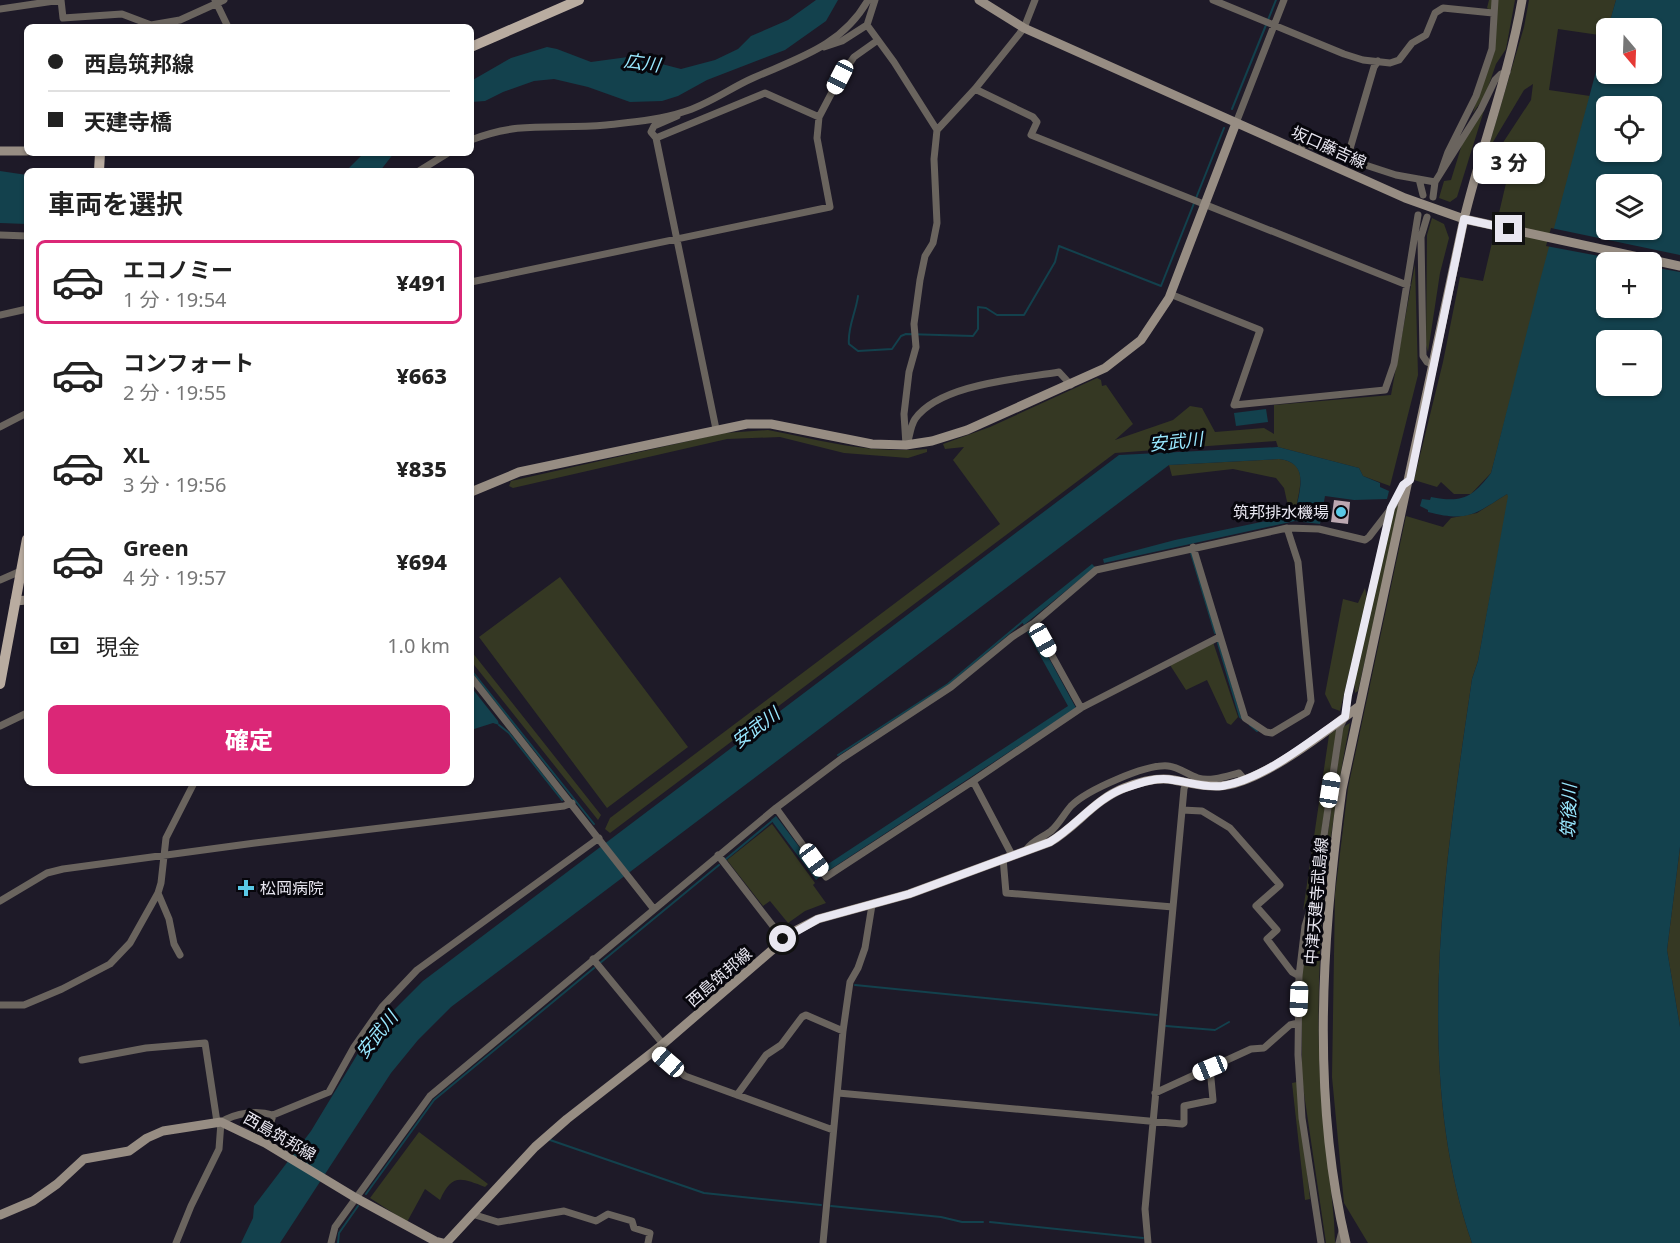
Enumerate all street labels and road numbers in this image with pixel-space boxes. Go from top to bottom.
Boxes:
street label: 坂口藤吉線 [1288,121,1370,173]
street label: 中津天建寺武島線 [1299,836,1333,966]
street label: 西島筑邦線 [682,942,756,1012]
street label: 西島筑邦線 [240,1106,320,1166]

